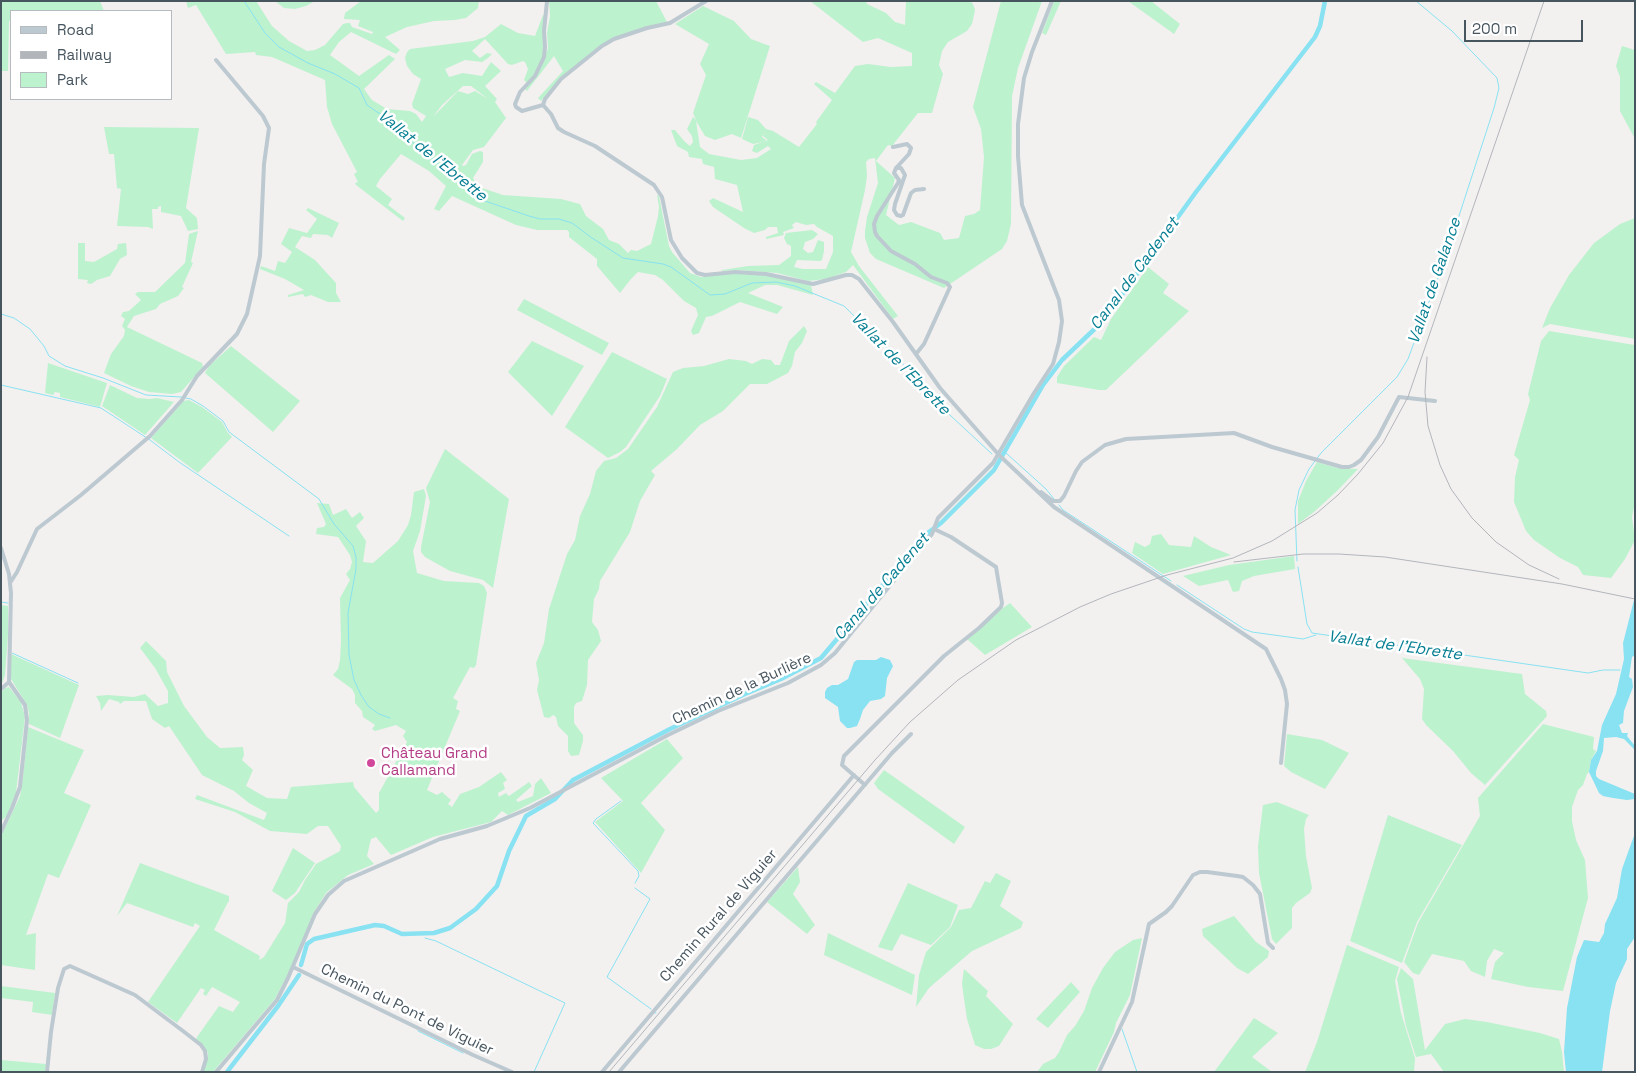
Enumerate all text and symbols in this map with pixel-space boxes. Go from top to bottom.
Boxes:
legend [10,10,172,100]
scale bar [1466,10,1585,42]
text: 200 m [1472,19,1517,38]
text: Road [57,20,94,39]
text: Railway [57,45,112,64]
text: Park [57,70,88,89]
water label: Vallat de l'Ebrette [374,106,490,206]
water label: Canal de Cadenet [1086,214,1184,334]
water label: Vallat de Galance [1404,215,1466,347]
water label: Vallat de l'Ebrette [846,309,954,419]
water label: Canal de Cadenet [830,529,934,645]
water label: Vallat de l'Ebrette [1327,627,1463,665]
street label: Chemin de la Burlière [670,649,814,729]
place label: Château Grand Callamand [381,745,488,780]
marker: Château Grand Callamand [365,757,377,769]
street label: Chemin Rural de Viguier [656,846,782,986]
street label: Chemin du Pont de Viguier [318,960,496,1060]

